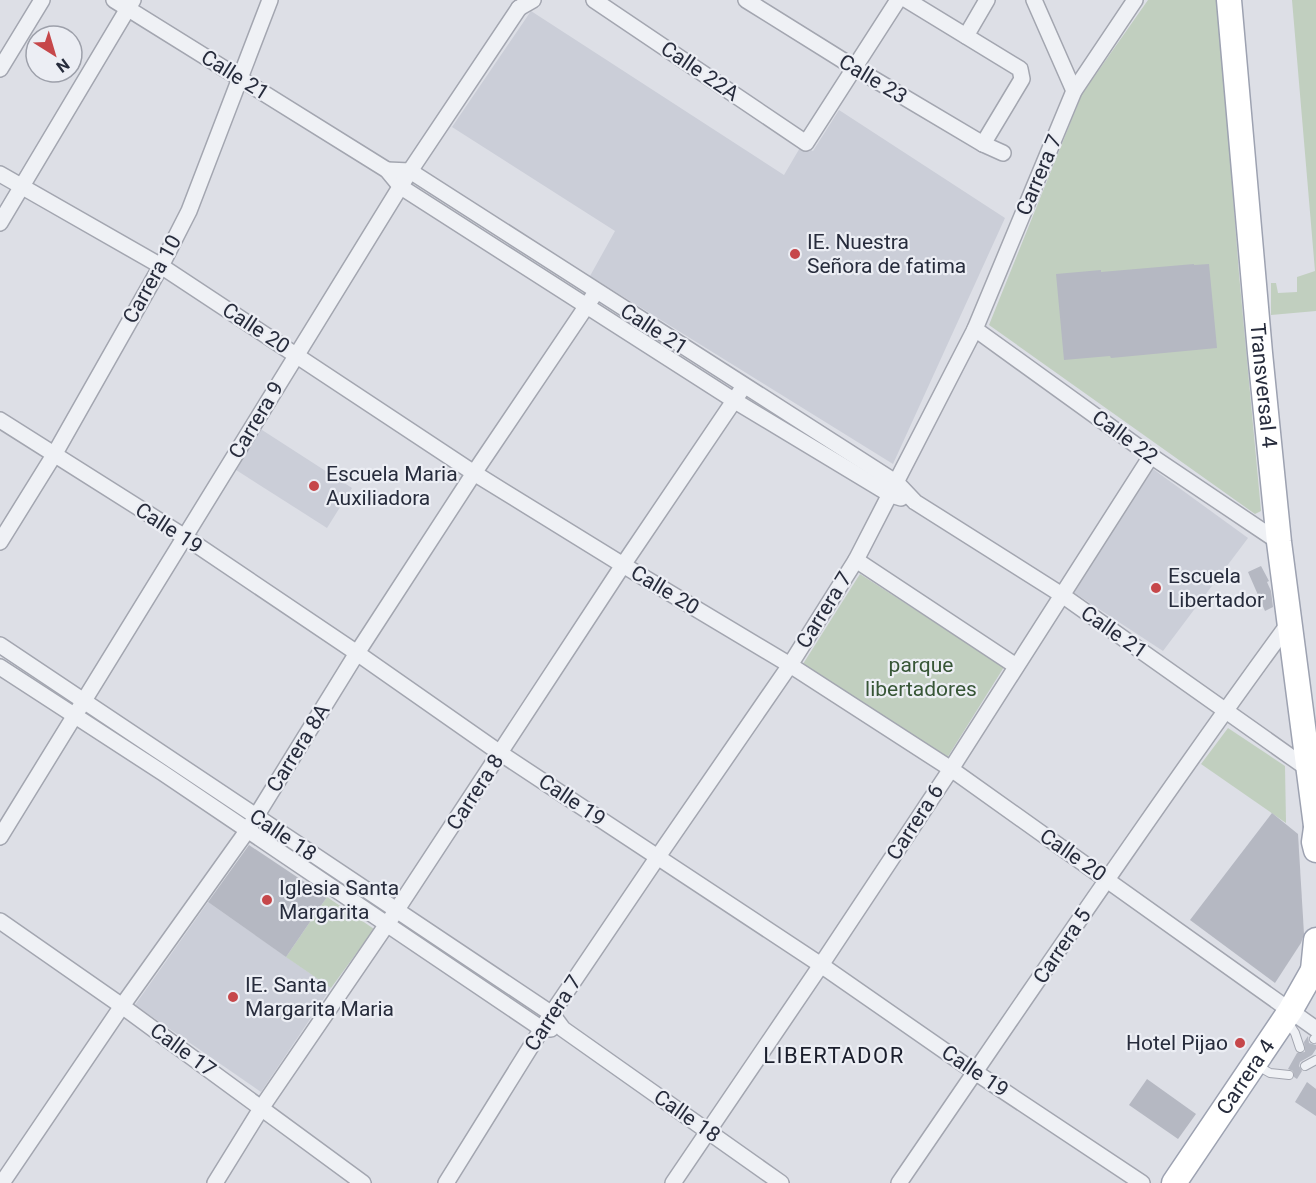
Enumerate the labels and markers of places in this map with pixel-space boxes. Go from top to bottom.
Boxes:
place label: IE. Nuestra Señora de fatima [807,230,966,278]
marker: IE. Nuestra Señora de fatima [788,247,802,261]
place label: Escuela Maria Auxiliadora [326,462,458,510]
marker: Escuela Maria Auxiliadora [307,479,321,493]
place label: Escuela Libertador [1168,564,1264,612]
marker: Escuela Libertador [1149,581,1163,595]
place label: Iglesia Santa Margarita [279,876,399,924]
marker: Iglesia Santa Margarita [260,893,274,907]
place label: IE. Santa Margarita Maria [245,973,394,1021]
marker: IE. Santa Margarita Maria [226,990,240,1004]
place label: Hotel Pijao [1126,1031,1228,1055]
marker: Hotel Pijao [1233,1036,1247,1050]

